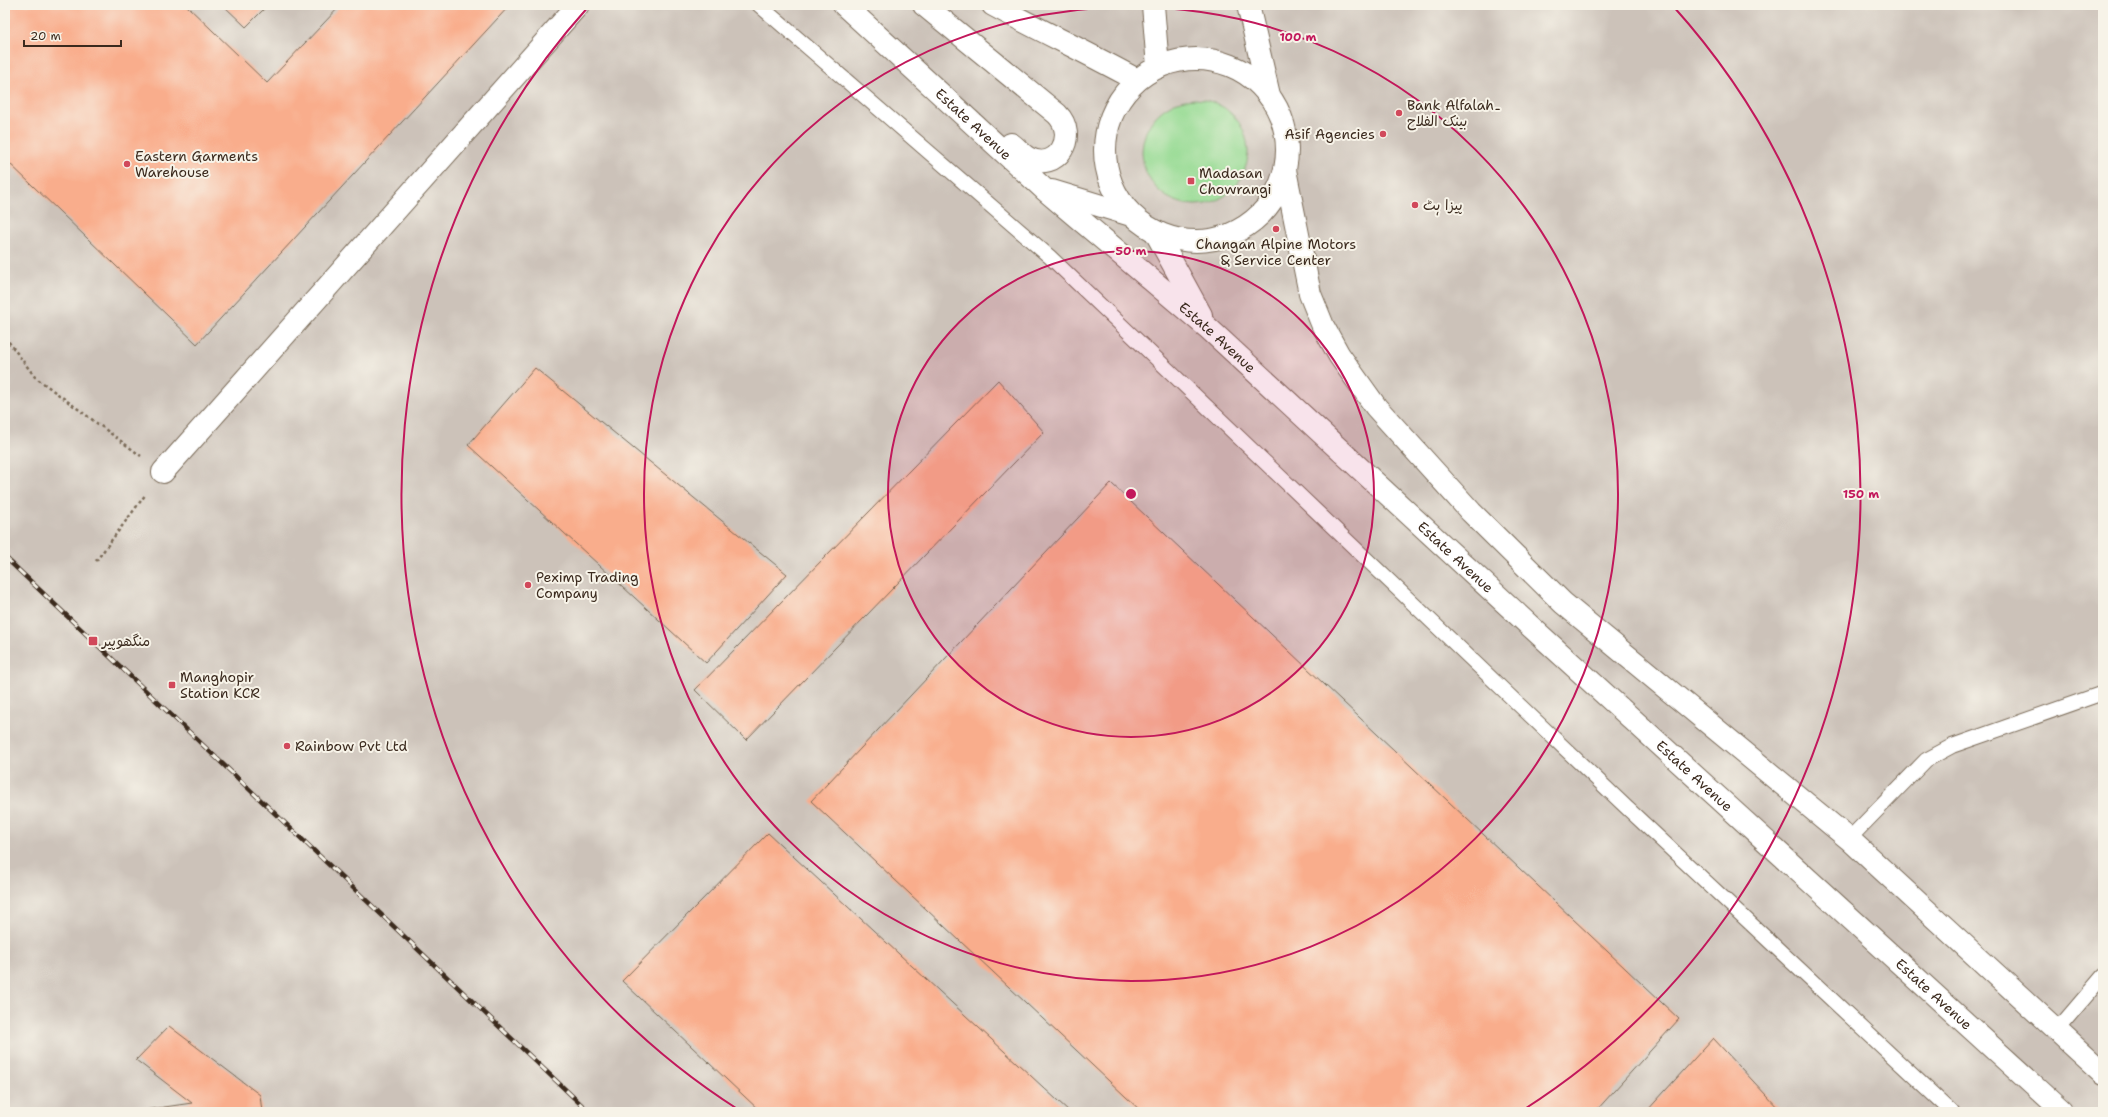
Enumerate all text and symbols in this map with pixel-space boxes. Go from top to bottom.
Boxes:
scale bar [24,22,121,48]
text: 20 m [30,28,61,44]
text: 100 m [1280,29,1317,45]
street label: Estate Avenue [932,85,1015,164]
place label: Bank Alfalah۔ بینک الفلاح [1407,96,1501,131]
marker: Bank Alfalah۔ بینک الفلاح [1394,108,1404,118]
place label: Asif Agencies [1285,125,1375,143]
marker: Asif Agencies [1378,129,1388,139]
place label: Eastern Garments Warehouse [135,147,258,181]
marker: Eastern Garments Warehouse [122,159,132,169]
place label: Madasan Chowrangi [1199,164,1272,198]
marker: Madasan Chowrangi [1186,176,1196,186]
place label: پیزا ہٹ [1423,196,1463,216]
marker: پیزا ہٹ [1410,200,1420,210]
marker: Changan Alpine Motors & Service Center [1271,224,1281,234]
place label: Changan Alpine Motors & Service Center [1196,235,1356,269]
text: 50 m [1116,243,1147,259]
street label: Estate Avenue [1175,298,1260,377]
text: 150 m [1843,486,1879,502]
centre of rings [1124,487,1138,501]
street label: Estate Avenue [1414,517,1497,597]
place label: Peximp Trading Company [536,568,639,602]
marker: Peximp Trading Company [523,580,533,590]
place label: منگھوپیر [101,632,150,651]
marker: منگھوپیر [87,635,99,647]
place label: Manghopir Station KCR [180,668,260,702]
marker: Manghopir Station KCR [167,680,177,690]
street label: Estate Avenue [1652,736,1737,815]
place label: Rainbow Pvt Ltd [295,737,407,755]
marker: Rainbow Pvt Ltd [282,741,292,751]
street label: Estate Avenue [1892,955,1976,1034]

